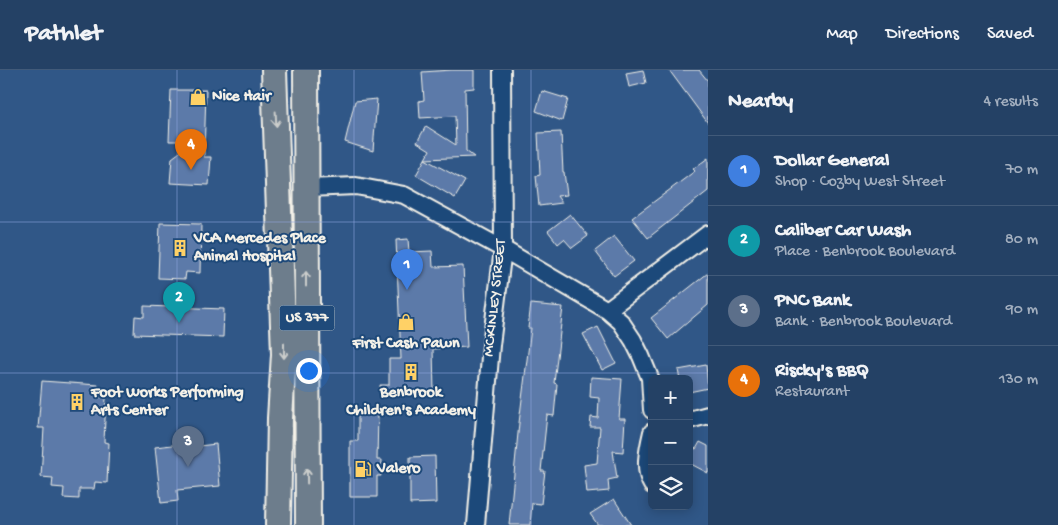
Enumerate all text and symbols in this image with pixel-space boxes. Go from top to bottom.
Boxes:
text: Pathlet [25,20,102,49]
text: Map [826,24,858,45]
text: Directions [886,24,959,45]
text: Saved [987,24,1033,45]
shop icon: Nice Hair [188,87,208,107]
place label: Nice Hair [212,88,273,107]
text: Nearby [728,90,793,115]
text: 4 results [983,93,1038,112]
one-way arrow [272,110,281,126]
pin: 4 [175,129,207,170]
text: Dollar General [775,150,889,173]
text: 1 [741,161,747,180]
text: 70 m [1005,161,1038,180]
text: Shop · Cozby West Street [775,173,945,192]
text: Caliber Car Wash [775,220,911,243]
place label: VCA Mercedes Place Animal Hospital [193,230,327,267]
text: 2 [740,231,748,250]
text: 80 m [1005,231,1038,250]
building icon: VCA Mercedes Place Animal Hospital [170,238,190,258]
street label: MCKINLEY STREET [480,238,512,358]
text: Place · Benbrook Boulevard [775,243,955,262]
pin: 1 [391,249,423,290]
one-way arrow [301,271,311,288]
pin: 2 [163,282,195,323]
text: PNC Bank [775,290,850,313]
text: 3 [740,301,748,320]
text: 90 m [1006,301,1038,320]
road number: US 377 [280,306,334,330]
shop icon: First Cash Pawn [396,312,416,332]
text: Bank · Benbrook Boulevard [775,313,952,332]
place label: First Cash Pawn [351,335,460,354]
one-way arrow [279,342,289,359]
your location [296,358,322,384]
text: Riscky's BBQ [775,360,869,383]
building icon: Benbrook Children's Academy [401,362,421,382]
text: 4 [740,371,748,390]
text: 130 m [999,371,1038,390]
map controls [648,375,693,510]
button: + [648,375,693,420]
place label: Foot Works Performing Arts Center [90,383,244,421]
text: Restaurant [775,383,849,402]
place label: Benbrook Children's Academy [345,384,476,421]
building icon: Foot Works Performing Arts Center [67,392,87,412]
button: − [648,420,693,465]
pin: 3 [172,426,204,467]
fuel station icon: Valero [353,459,373,479]
place label: Valero [376,460,421,479]
button: layers [648,465,693,510]
one-way arrow [302,469,312,485]

